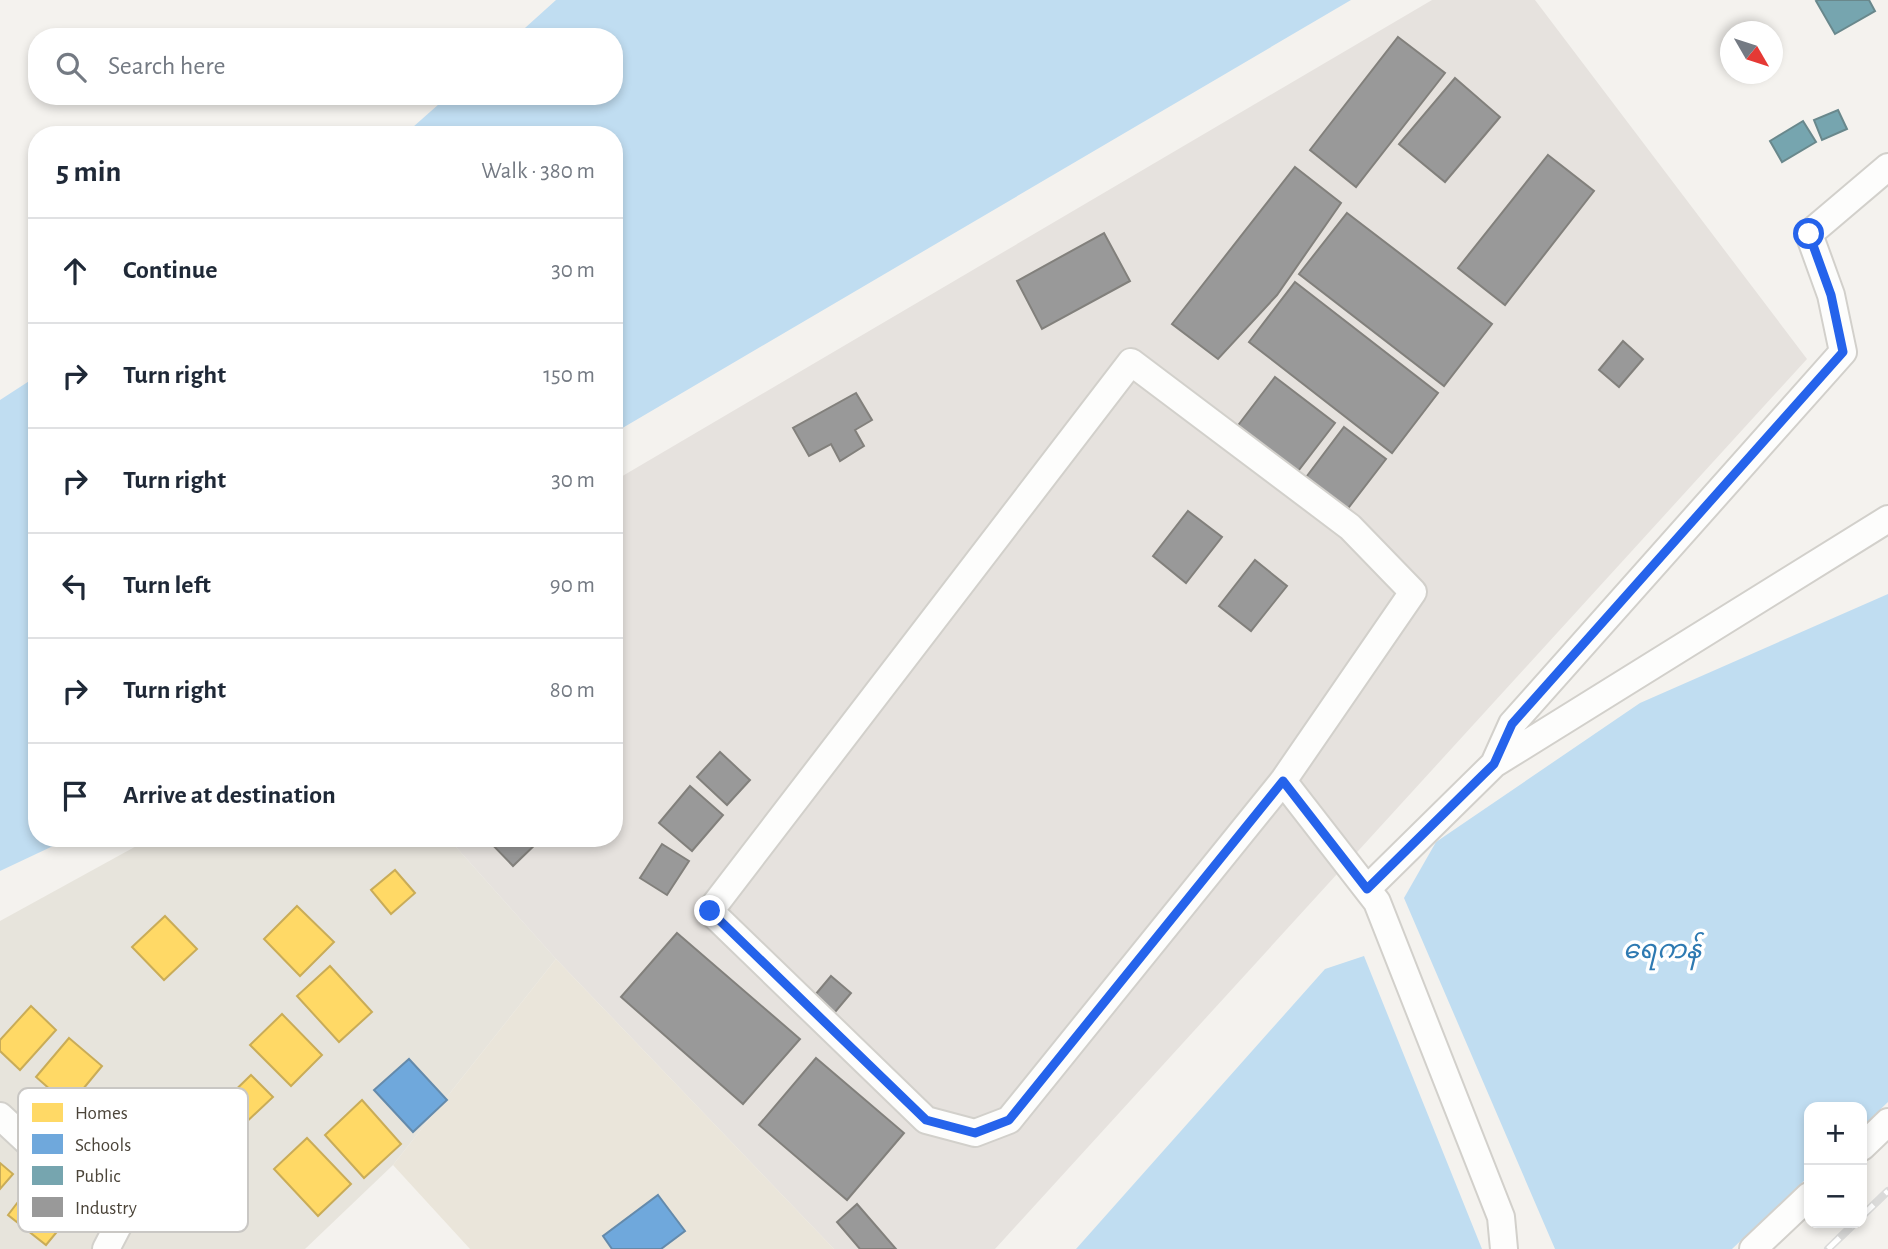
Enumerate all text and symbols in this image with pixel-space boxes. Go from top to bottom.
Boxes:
north arrow [1720,21,1783,84]
search box [28,28,623,105]
icon: search [52,48,90,86]
text: Search here [108,53,226,79]
text: 5 min [56,157,121,187]
text: Walk · 380 m [481,160,595,183]
route start [1793,218,1824,249]
icon: ahead [56,252,94,290]
text: Continue [123,257,218,283]
text: 30 m [551,259,595,282]
icon: right [56,357,94,395]
text: Turn right [123,362,226,388]
text: 150 m [543,364,595,387]
icon: right [56,462,94,500]
text: Turn right [123,467,226,493]
text: 30 m [551,469,595,492]
icon: left [56,567,94,605]
text: Turn left [123,572,211,598]
text: 90 m [550,574,595,597]
icon: right [56,672,94,710]
text: Turn right [123,677,226,703]
text: 80 m [550,679,595,702]
icon: arrive [56,777,94,815]
text: Arrive at destination [123,782,336,808]
route end [694,895,725,926]
water label: ရေကန် [1623,931,1705,971]
legend [18,1088,248,1232]
map controls [1804,1102,1867,1228]
button: + [1804,1102,1867,1165]
text: Homes [75,1104,128,1123]
text: Schools [75,1136,131,1155]
button: − [1804,1165,1867,1228]
text: Public [75,1167,121,1186]
text: Industry [75,1199,137,1218]

